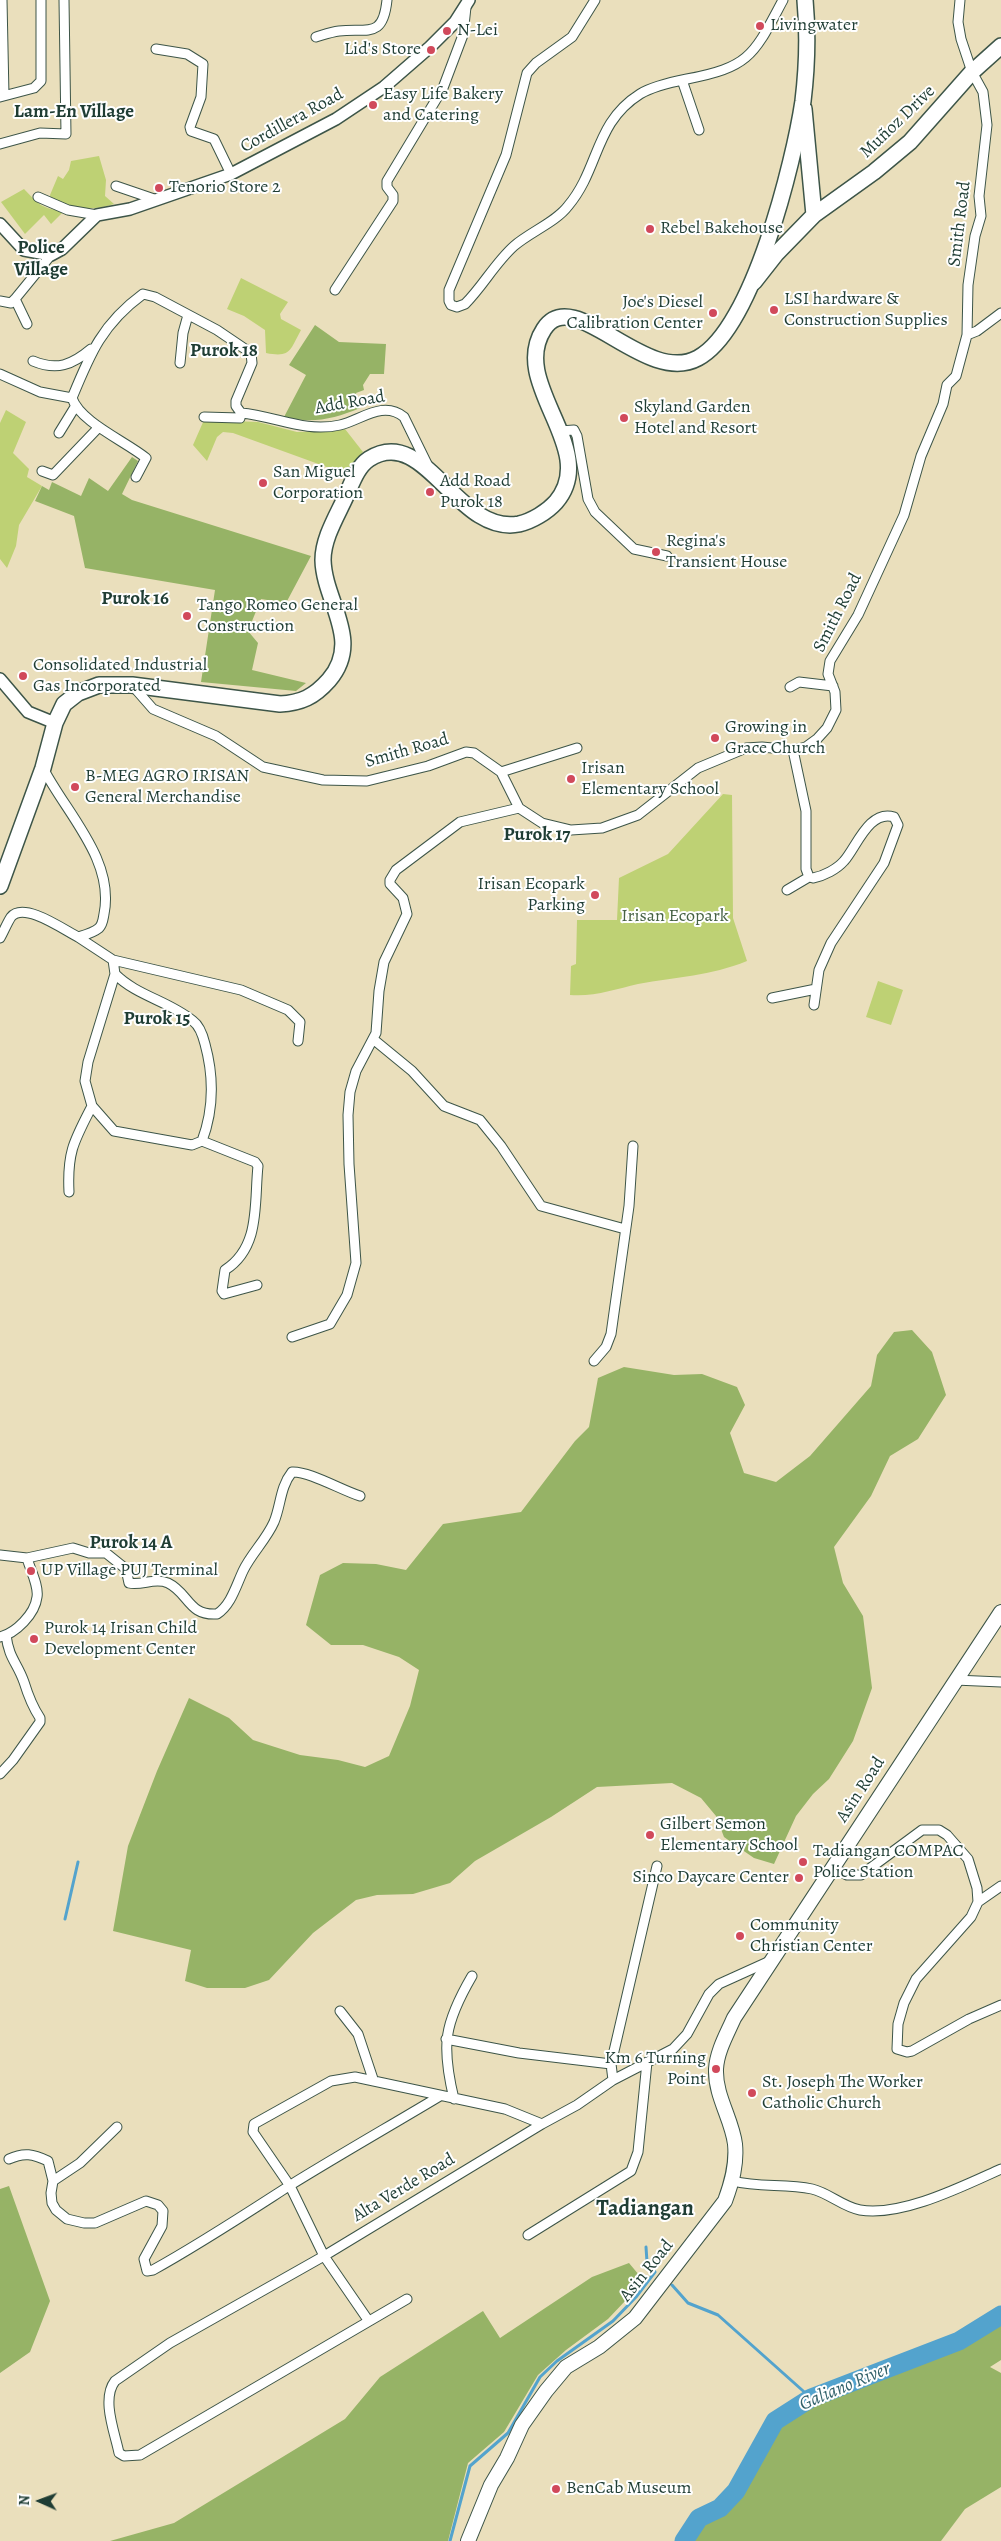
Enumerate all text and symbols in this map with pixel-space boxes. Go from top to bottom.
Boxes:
place label: Livingwater [770,15,858,37]
place label: N-Lei [457,20,498,42]
marker: Livingwater [754,20,766,32]
marker: N-Lei [441,25,453,37]
place label: Lid's Store [344,39,421,61]
marker: Lid's Store [425,44,437,56]
street label: Muñoz Drive [856,81,940,163]
street label: Cordillera Road [237,84,347,158]
place label: Easy Life Bakery and Catering [383,84,503,126]
marker: Easy Life Bakery and Catering [367,99,379,111]
district label: Lam-En Village [14,101,134,123]
place label: Tenorio Store 2 [169,177,280,199]
street label: Smith Road [944,180,976,268]
marker: Tenorio Store 2 [153,182,165,194]
place label: Rebel Bakehouse [660,218,783,240]
marker: Rebel Bakehouse [644,223,656,235]
district label: Police Village [14,237,68,281]
place label: LSI hardware & Construction Supplies [784,289,948,332]
place label: Joe's Diesel Calibration Center [566,292,703,334]
marker: LSI hardware & Construction Supplies [768,304,780,316]
marker: Joe's Diesel Calibration Center [707,307,719,319]
district label: Purok 18 [190,340,258,362]
street label: Add Road [313,386,387,420]
place label: Skyland Garden Hotel and Resort [634,397,757,439]
marker: Skyland Garden Hotel and Resort [618,412,630,424]
place label: San Miguel Corporation [273,462,363,504]
place label: Add Road Purok 18 [440,471,511,514]
marker: San Miguel Corporation [257,477,269,489]
marker: Add Road Purok 18 [424,486,436,498]
place label: Regina's Transient House [666,531,787,574]
marker: Regina's Transient House [650,546,662,558]
street label: Smith Road [809,570,867,656]
district label: Purok 16 [101,588,169,610]
place label: Tango Romeo General Construction [197,595,358,638]
marker: Tango Romeo General Construction [181,610,193,622]
place label: Consolidated Industrial Gas Incorporated [33,655,207,698]
marker: Consolidated Industrial Gas Incorporated [17,670,29,682]
place label: Growing in Grace Church [725,717,825,760]
street label: Smith Road [363,729,451,773]
marker: Growing in Grace Church [709,732,721,744]
place label: Irisan Elementary School [581,758,719,801]
place label: B-MEG AGRO IRISAN General Merchandise [85,766,249,809]
marker: Irisan Elementary School [565,773,577,785]
marker: B-MEG AGRO IRISAN General Merchandise [69,781,81,793]
district label: Purok 17 [504,824,570,846]
place label: Irisan Ecopark Parking [477,874,585,916]
marker: Irisan Ecopark Parking [589,889,601,901]
park label: Irisan Ecopark [621,906,729,928]
district label: Purok 15 [124,1008,190,1030]
district label: Purok 14 A [90,1532,172,1554]
place label: UP Village PUJ Terminal [41,1560,218,1582]
marker: UP Village PUJ Terminal [25,1565,37,1577]
place label: Purok 14 Irisan Child Development Center [44,1618,197,1660]
marker: Purok 14 Irisan Child Development Center [28,1633,40,1645]
street label: Asin Road [832,1753,890,1827]
place label: Gilbert Semon Elementary School [660,1814,798,1856]
marker: Gilbert Semon Elementary School [644,1829,656,1841]
place label: Tadiangan COMPAC Police Station [813,1841,964,1884]
marker: Tadiangan COMPAC Police Station [797,1856,809,1868]
place label: Sinco Daycare Center [632,1867,789,1889]
marker: Sinco Daycare Center [793,1872,805,1884]
place label: Community Christian Center [750,1915,873,1958]
marker: Community Christian Center [734,1930,746,1942]
place label: Km 6 Turning Point [605,2048,706,2090]
marker: Km 6 Turning Point [710,2063,722,2075]
place label: St. Joseph The Worker Catholic Church [762,2072,923,2114]
marker: St. Joseph The Worker Catholic Church [746,2087,758,2099]
street label: Alta Verde Road [349,2149,459,2227]
district label: Tadiangan [596,2197,694,2223]
street label: Asin Road [615,2236,679,2306]
water label: Galiano River [796,2358,894,2416]
north arrow [15,2476,65,2526]
place label: BenCab Museum [566,2478,691,2500]
marker: BenCab Museum [550,2483,562,2495]
text: N [15,2495,34,2506]

